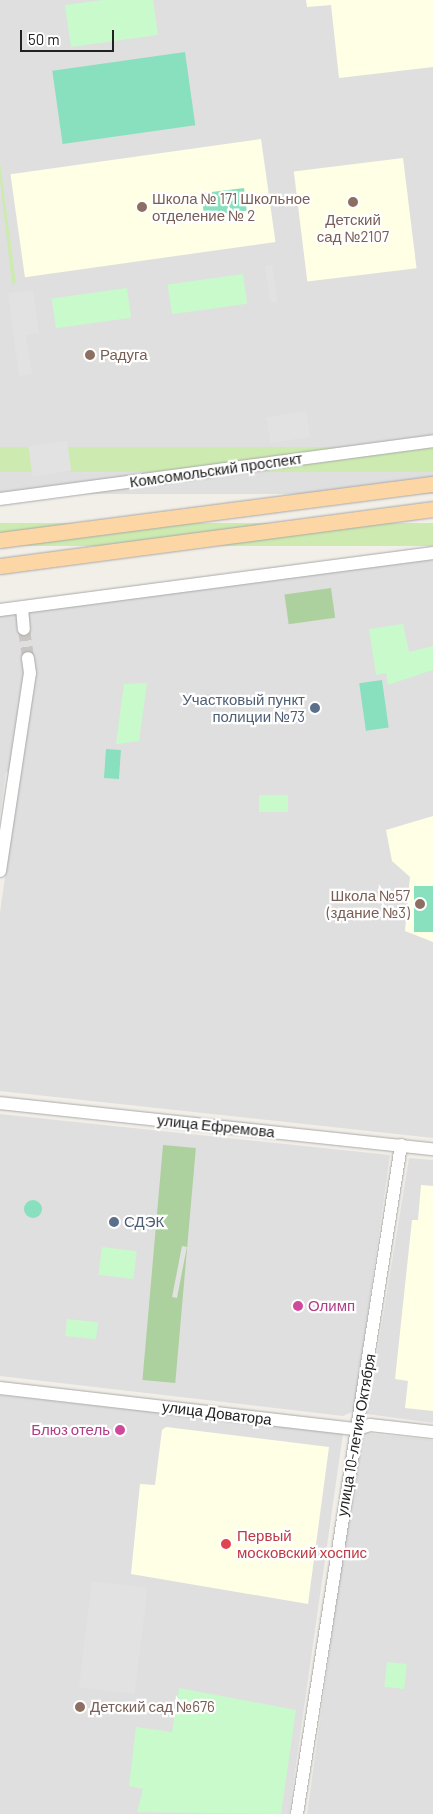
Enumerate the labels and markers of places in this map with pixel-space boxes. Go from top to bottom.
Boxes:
place label: Школа № 171 Школьное отделение № 2 [152,189,310,224]
marker: Детский сад №2107 [347,196,359,208]
marker: Школа № 171 Школьное отделение № 2 [136,201,148,213]
place label: Детский сад №2107 [317,210,389,245]
place label: Радуга [100,346,148,364]
marker: Радуга [84,349,96,361]
place label: Участковый пункт полиции №73 [182,690,305,725]
marker: Участковый пункт полиции №73 [309,702,321,714]
place label: Школа №57 (здание №3) [327,886,410,921]
marker: Школа №57 (здание №3) [414,898,426,910]
place label: СДЭК [124,1213,164,1231]
marker: СДЭК [108,1216,120,1228]
place label: Олимп [308,1297,355,1315]
marker: Олимп [292,1300,304,1312]
place label: Блюз отель [31,1421,110,1439]
marker: Блюз отель [114,1424,126,1436]
place label: Первый московский хоспис [237,1526,367,1561]
marker: Первый московский хоспис [219,1537,233,1551]
place label: Детский сад №676 [90,1698,215,1716]
marker: Детский сад №676 [74,1701,86,1713]

